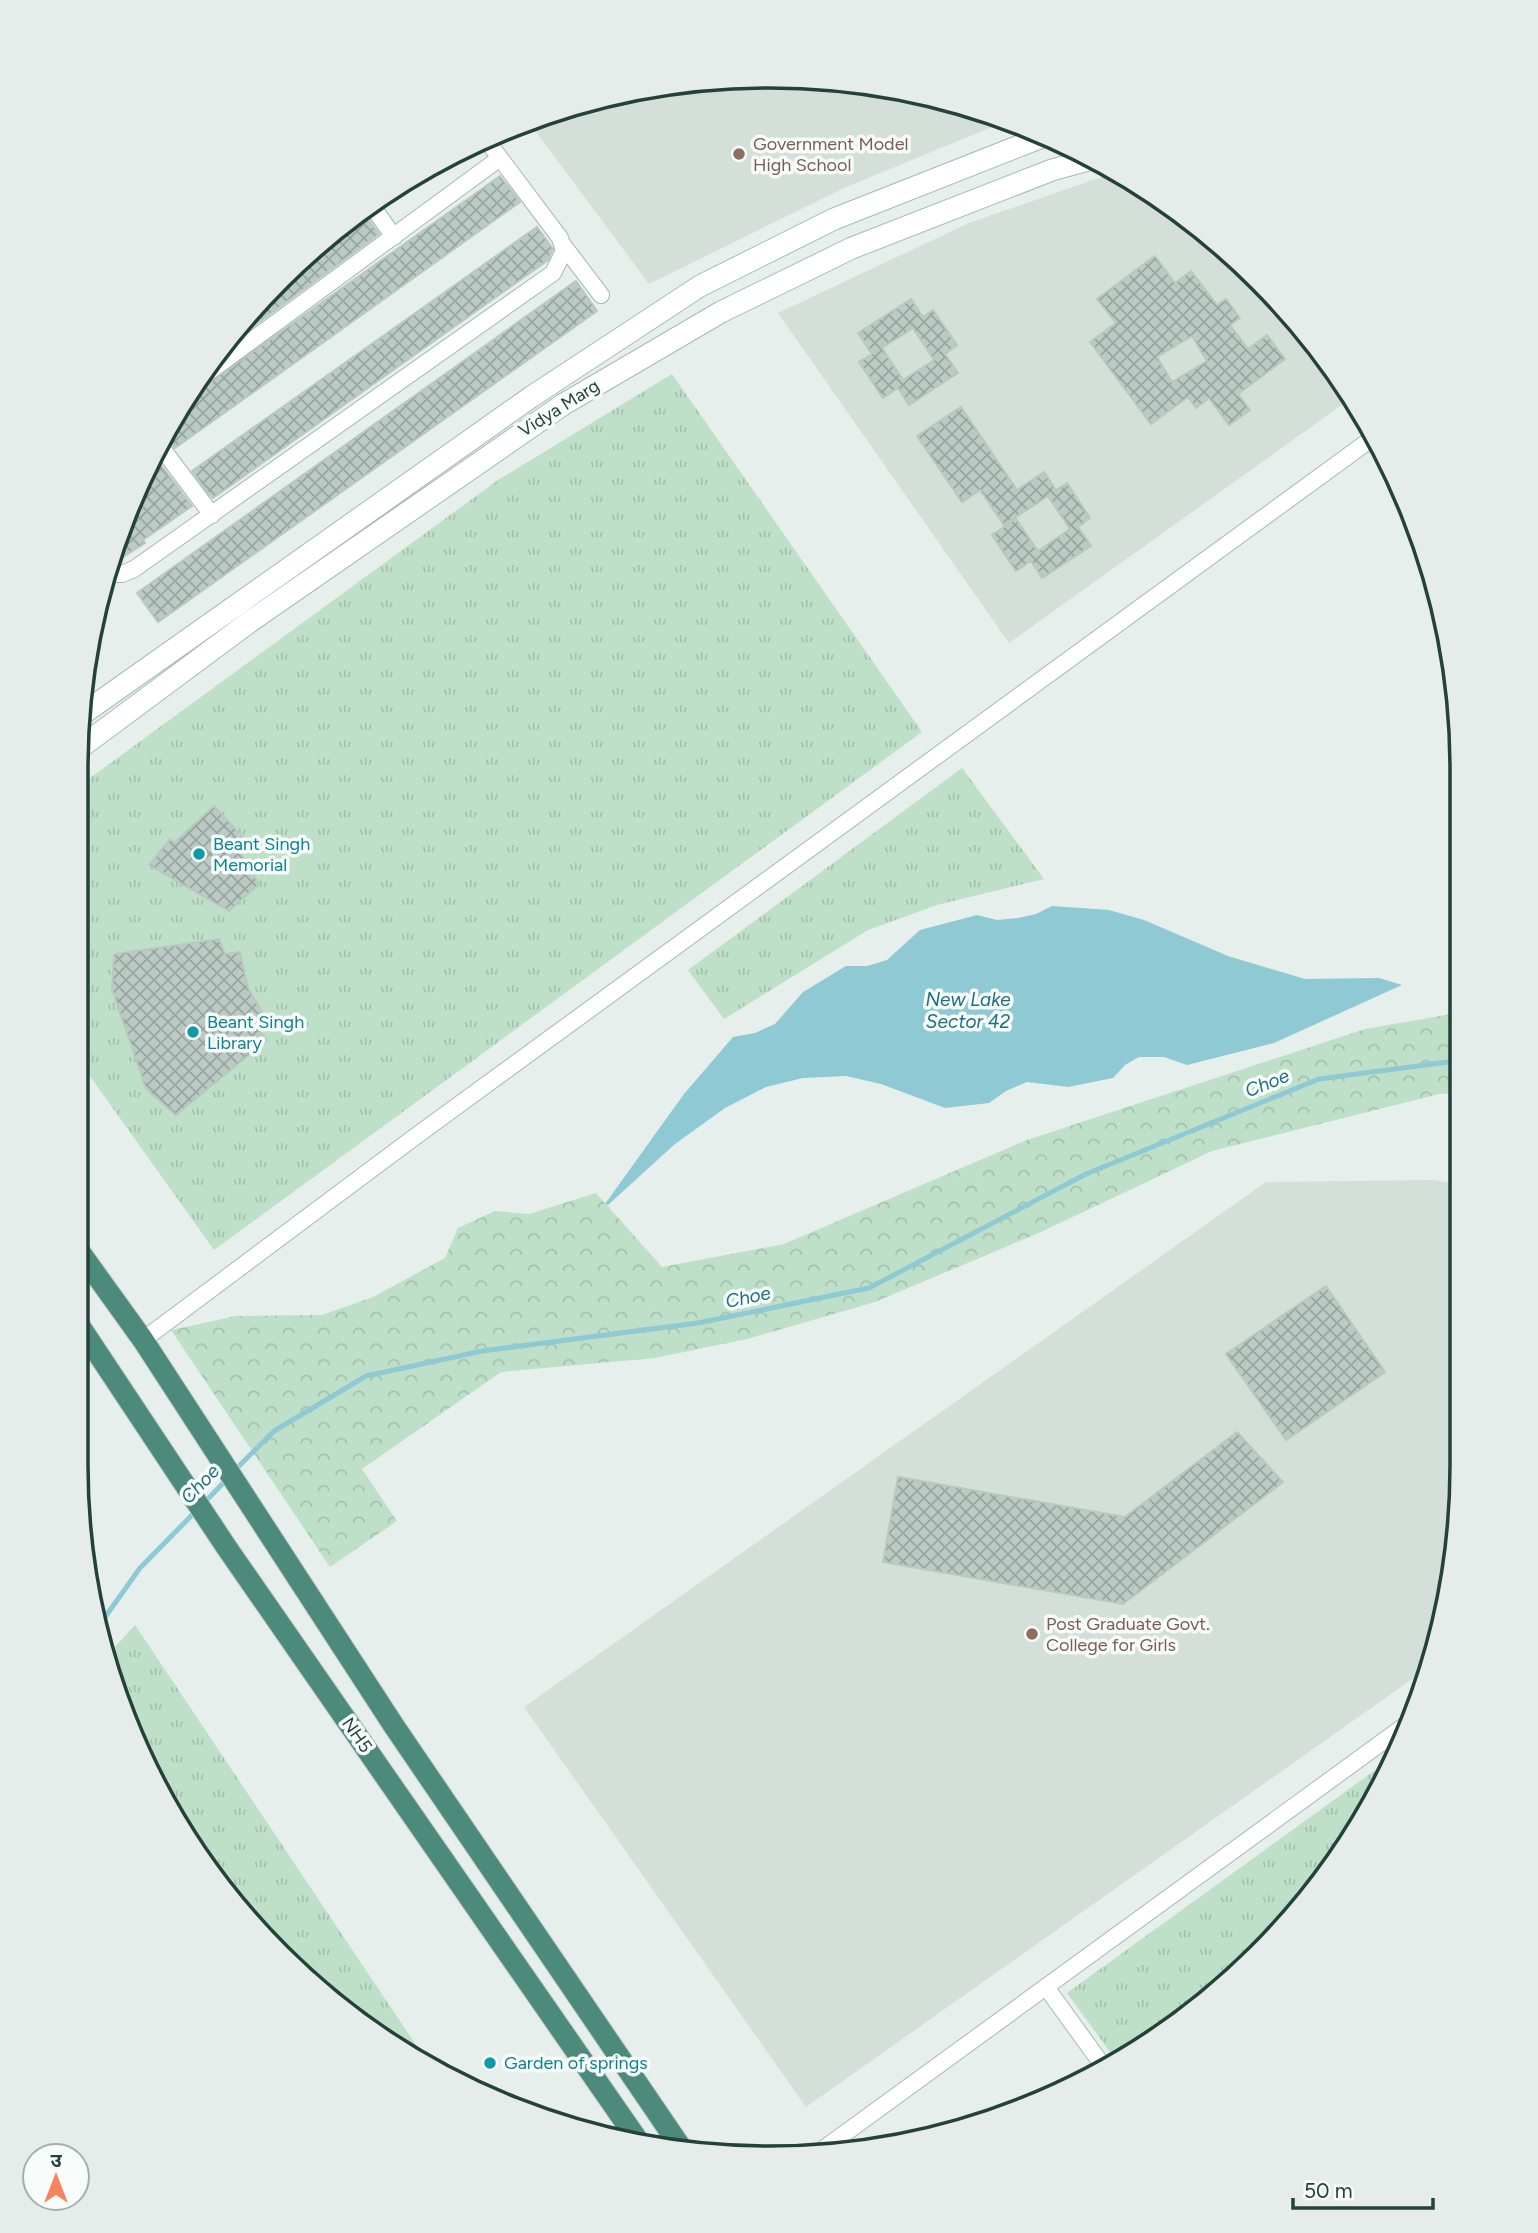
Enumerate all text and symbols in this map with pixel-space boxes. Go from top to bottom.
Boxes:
place label: Government Model High School [753,133,908,176]
marker: Government Model High School [731,146,747,162]
street label: Vidya Marg [515,375,603,441]
place label: Beant Singh Memorial [213,833,310,876]
marker: Beant Singh Memorial [191,846,207,862]
water label: New Lake Sector 42 [925,988,1011,1033]
place label: Beant Singh Library [207,1011,304,1054]
marker: Beant Singh Library [185,1024,201,1040]
water label: Choe [1241,1064,1293,1102]
water label: Choe [723,1281,773,1313]
water label: Choe [176,1459,225,1508]
place label: Post Graduate Govt. College for Girls [1046,1613,1210,1656]
marker: Post Graduate Govt. College for Girls [1024,1626,1040,1642]
street label: NH5 [337,1713,377,1757]
place label: Garden of springs [504,2052,648,2074]
marker: Garden of springs [482,2055,498,2071]
north arrow [21,2142,91,2212]
text: उ [50,2149,62,2172]
scale bar [1293,2166,1433,2210]
text: 50 m [1304,2178,1353,2203]

